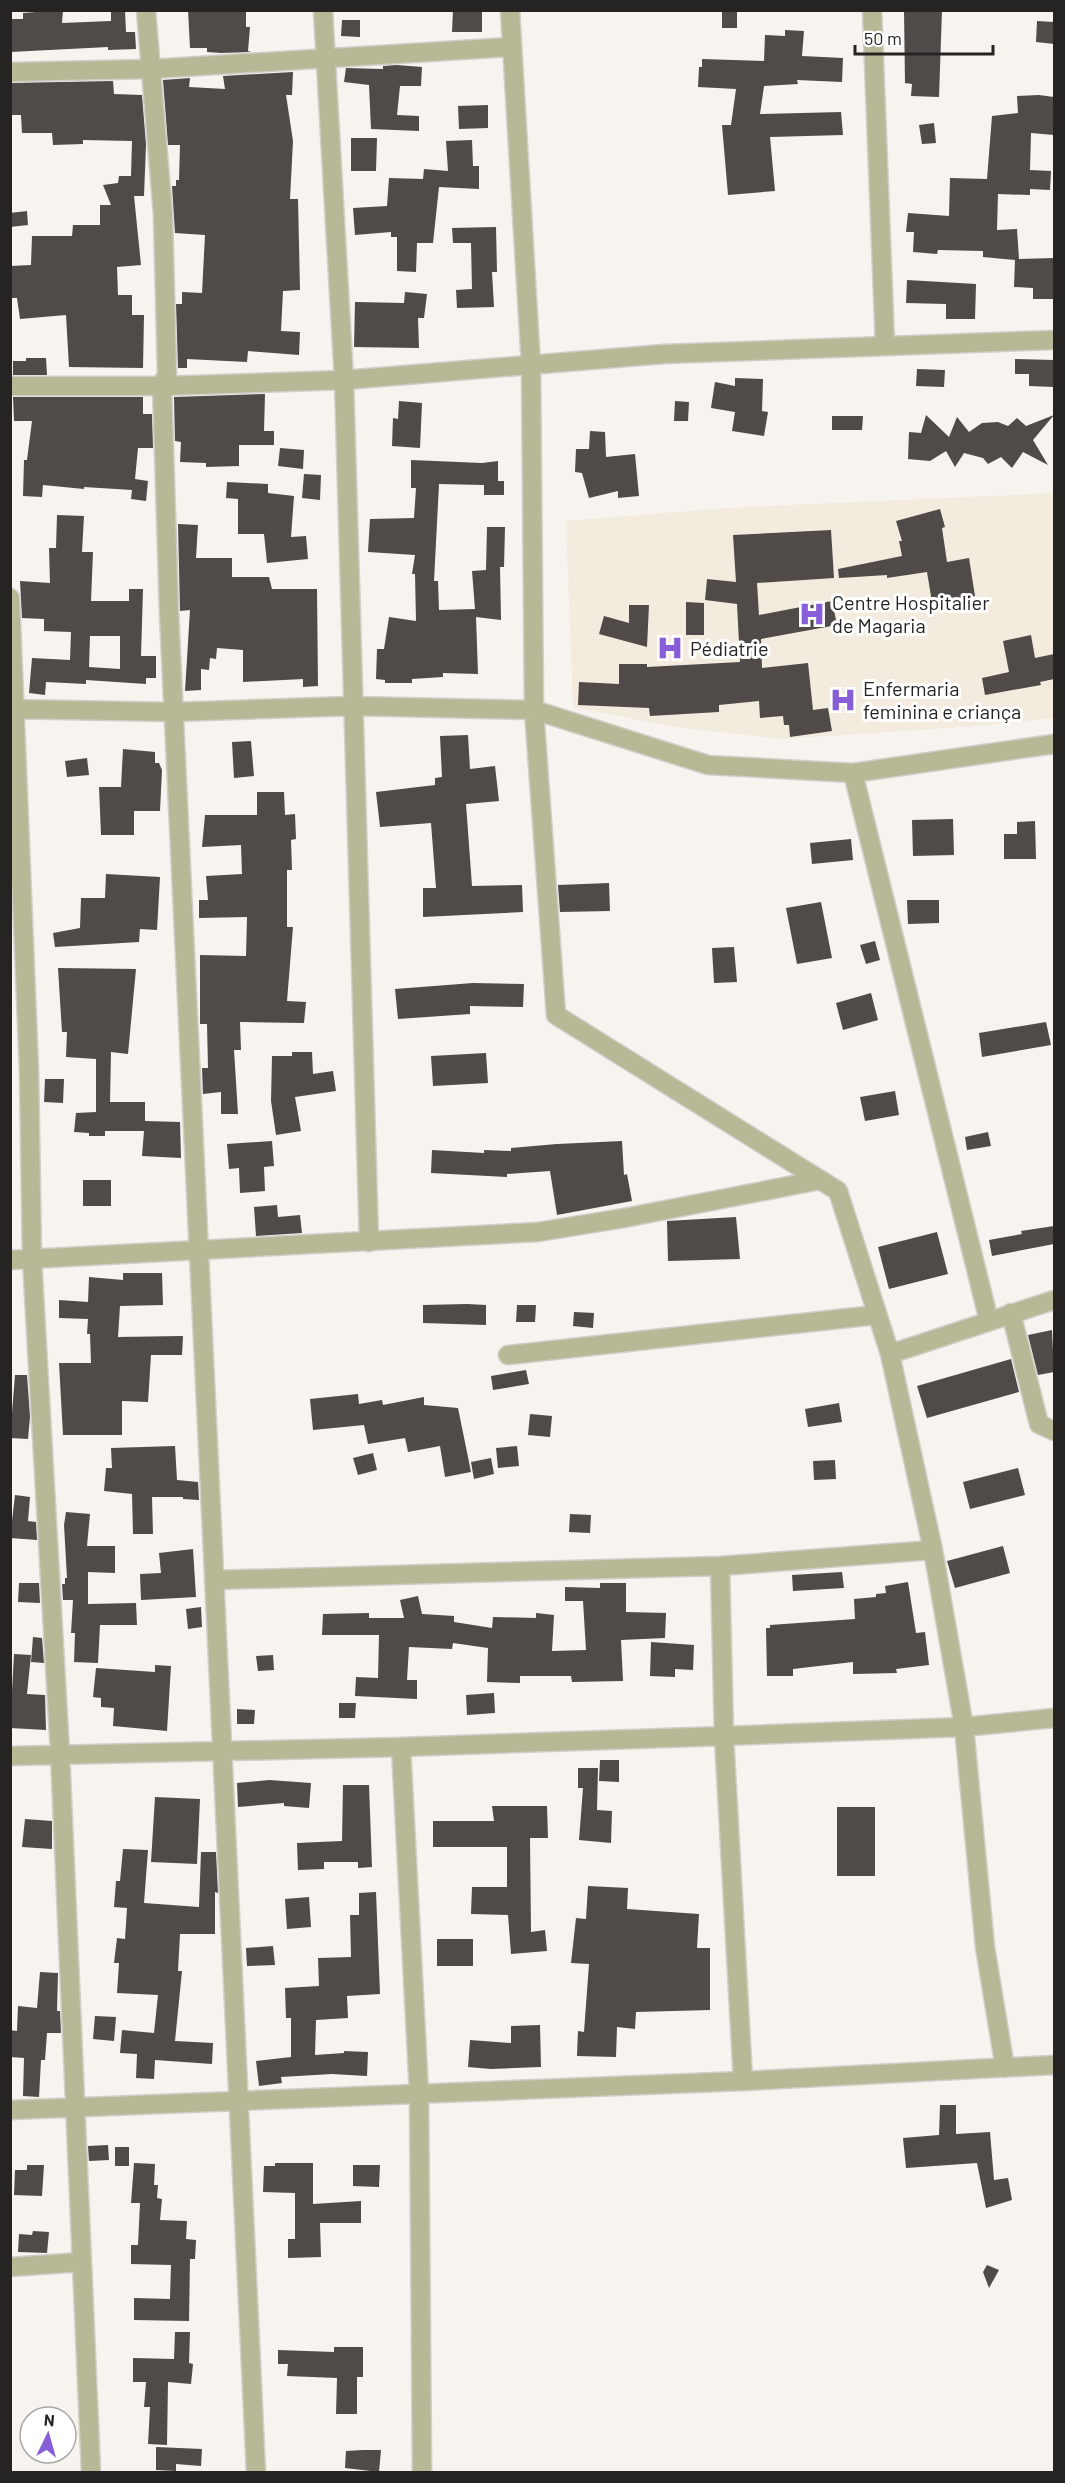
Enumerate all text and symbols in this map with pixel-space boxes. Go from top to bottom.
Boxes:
scale bar [855,18,993,56]
text: 50 m [864,27,902,49]
place label: Centre Hospitalier de Magaria [832,590,990,637]
hospital icon: Centre Hospitalier de Magaria [797,599,827,629]
hospital icon: Pédiatrie [655,633,685,663]
place label: Pédiatrie [690,636,769,660]
place label: Enfermaria feminina e criança [863,676,1021,723]
hospital icon: Enfermaria feminina e criança [828,685,858,715]
north arrow [18,2405,78,2465]
text: N [43,2410,55,2429]

